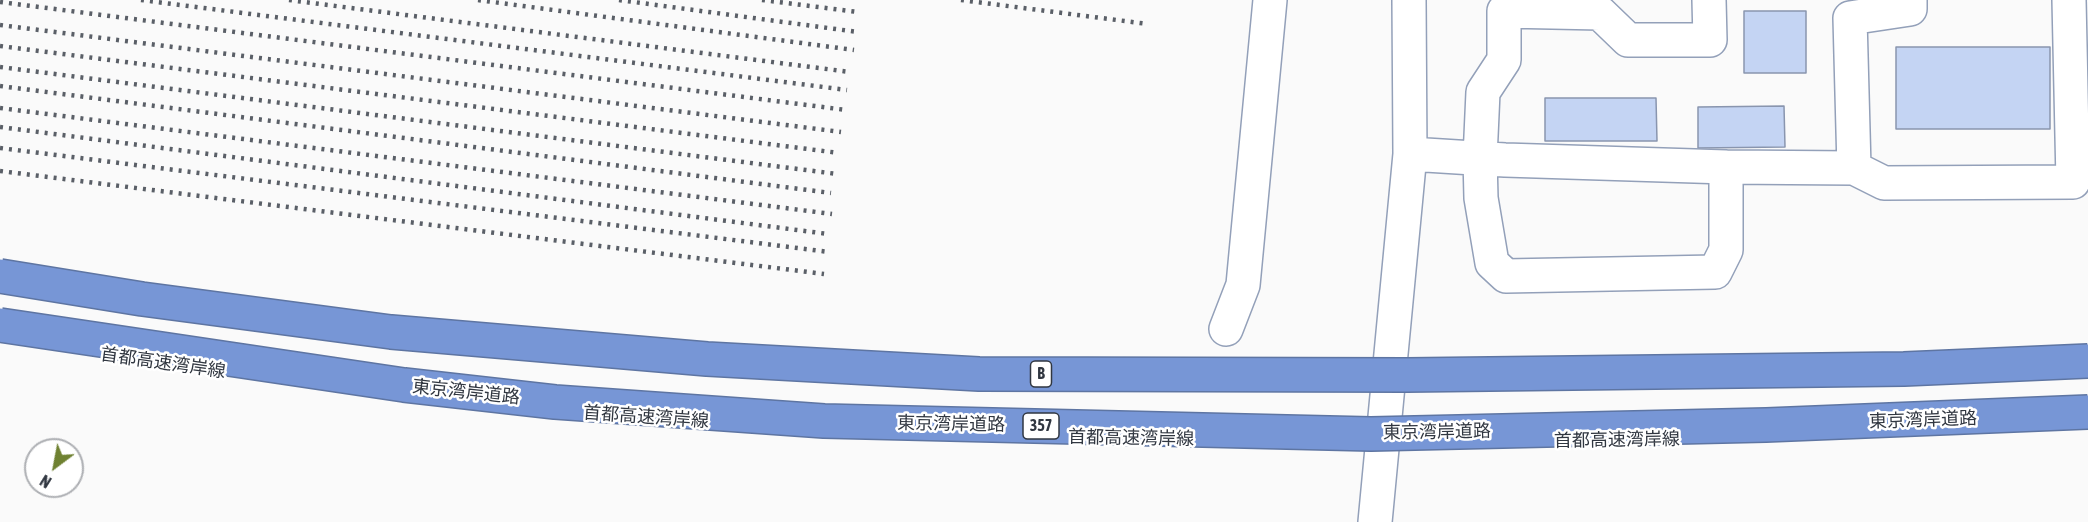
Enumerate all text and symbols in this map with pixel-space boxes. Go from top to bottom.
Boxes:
street label: 首都高速湾岸線 [99,344,227,382]
road number: B [1030,361,1052,387]
street label: 東京湾岸道路 [411,376,521,408]
street label: 首都高速湾岸線 [582,402,710,432]
street label: 東京湾岸道路 [1869,407,1977,433]
street label: 東京湾岸道路 [897,412,1005,436]
road number: 357 [1023,413,1059,439]
street label: 東京湾岸道路 [1383,420,1491,444]
street label: 首都高速湾岸線 [1068,426,1194,450]
street label: 首都高速湾岸線 [1554,428,1680,452]
north arrow [24,438,84,498]
text: N [37,471,54,492]

